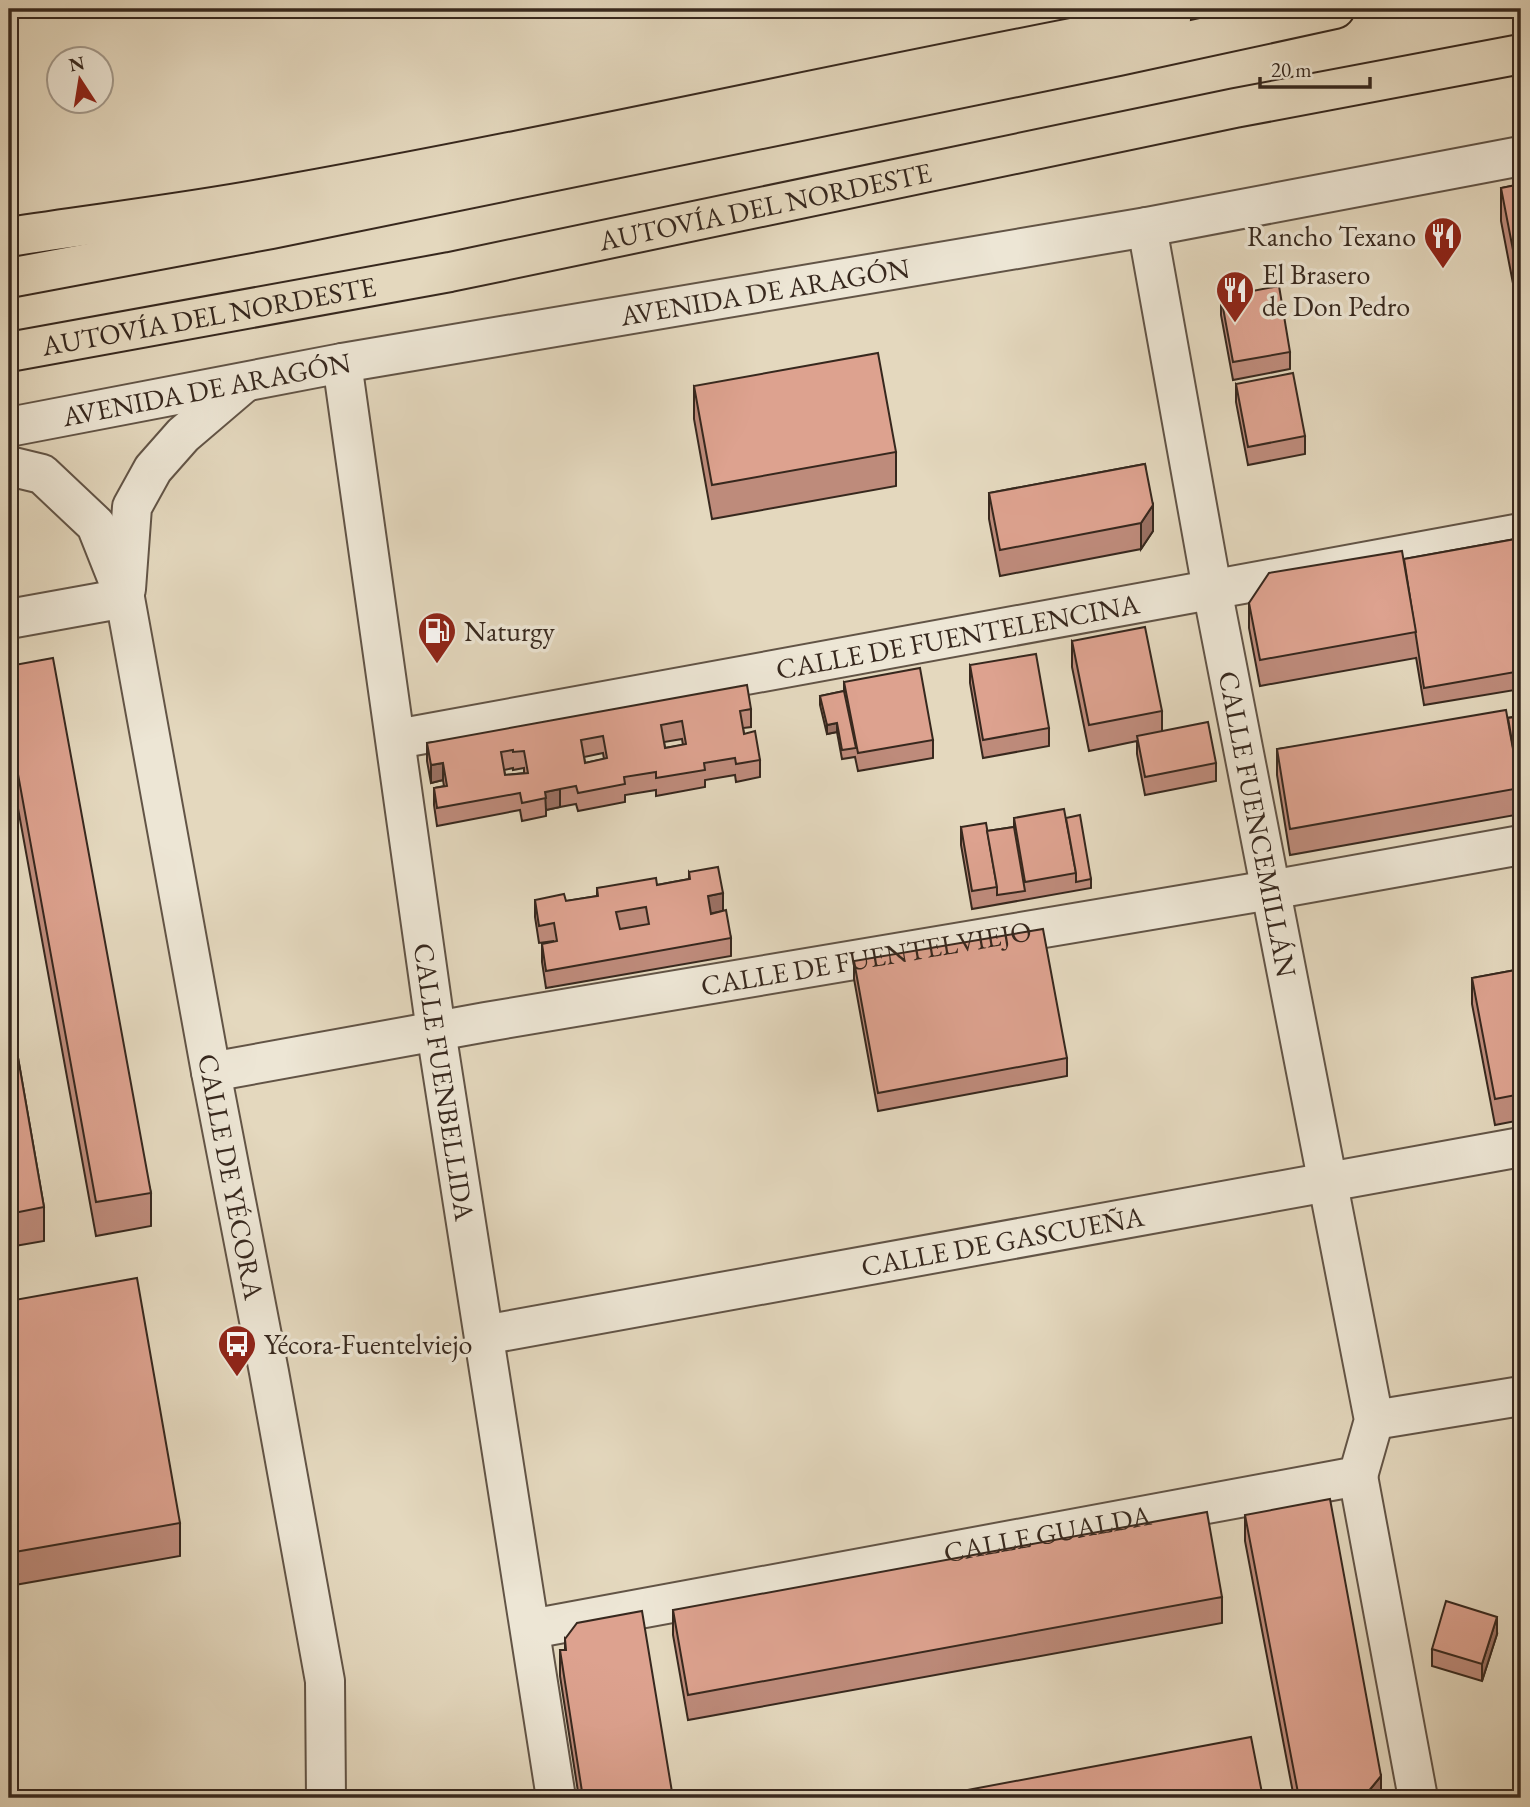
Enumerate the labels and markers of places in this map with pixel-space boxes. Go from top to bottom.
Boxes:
restaurant icon: Rancho Texano [1422,215,1464,270]
place label: Rancho Texano [1247,218,1416,254]
place label: El Brasero de Don Pedro [1262,256,1410,324]
restaurant icon: El Brasero de Don Pedro [1214,269,1256,324]
fuel station icon: Naturgy [416,610,458,665]
place label: Naturgy [464,613,555,649]
bus stop icon: Yécora-Fuentelviejo [216,1323,258,1378]
place label: Yécora-Fuentelviejo [264,1326,472,1362]

